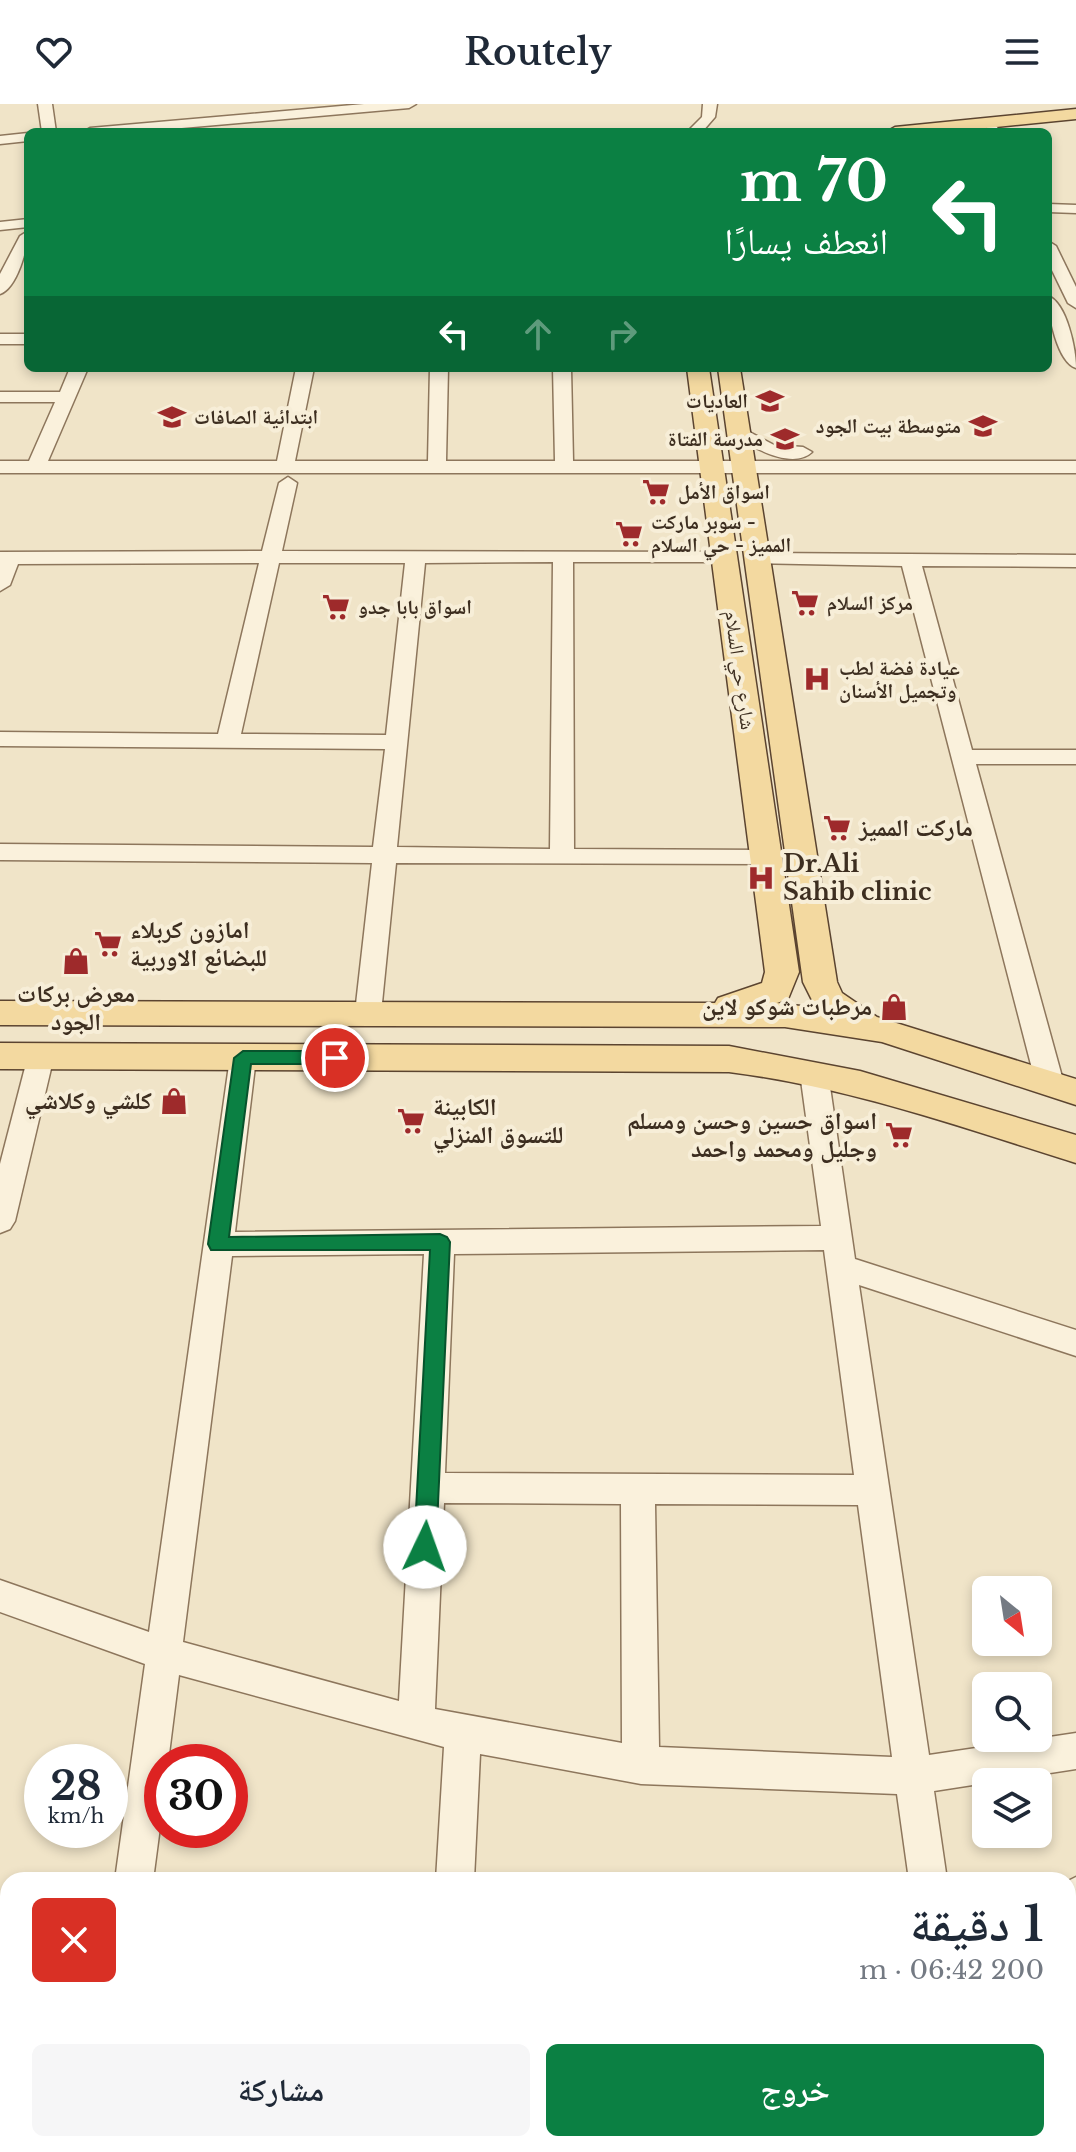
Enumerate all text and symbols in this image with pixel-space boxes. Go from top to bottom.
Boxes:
icon: heart [32,30,76,74]
text: Routely [464,30,612,75]
icon: menu [1000,30,1044,74]
text: 70 m [740,147,888,216]
icon: left [916,160,1020,264]
text: انعطف يسارًا [724,219,888,264]
icon: left [432,312,476,356]
icon: ahead [516,312,560,356]
icon: right [600,312,644,356]
school or university icon: العاديات [755,386,785,416]
place label: العاديات [686,389,748,413]
school or university icon: ابتدائية الصافات [157,402,187,432]
place label: ابتدائية الصافات [194,405,318,429]
school or university icon: متوسطة بيت الجود [968,411,998,441]
place label: متوسطة بيت الجود [816,414,961,438]
school or university icon: مدرسة الفتاة [770,424,800,454]
place label: مدرسة الفتاة [668,427,763,451]
supermarket icon: اسواق الأمل [641,477,671,507]
place label: اسواق الأمل [678,480,770,505]
place label: سوبر ماركت - المميز - حي السلام [651,510,791,561]
supermarket icon: سوبر ماركت - المميز - حي السلام [614,519,644,549]
supermarket icon: مركز السلام [790,588,820,618]
place label: مركز السلام [827,591,913,617]
supermarket icon: اسواق بابا جدو [321,592,351,622]
place label: اسواق بابا جدو [358,595,472,619]
street label: شارع حي السلام [716,609,760,732]
place label: عيادة فضة لطب وتجميل الأسنان [839,656,960,704]
hospital icon: عيادة فضة لطب وتجميل الأسنان [802,664,832,694]
supermarket icon: ماركت المميز [822,813,852,843]
place label: ماركت المميز [858,813,973,842]
place label: Dr.Ali Sahib clinic [783,849,931,906]
hospital icon: Dr.Ali Sahib clinic [746,863,776,893]
place label: امازون كربلاء للبضائع الاوربية [130,915,267,974]
supermarket icon: امازون كربلاء للبضائع الاوربية [93,929,123,959]
shop icon: معرض بركات الجود [61,946,91,976]
place label: معرض بركات الجود [17,979,135,1036]
place label: مرطبات شوكو لاين [702,992,872,1021]
shop icon: مرطبات شوكو لاين [879,992,909,1022]
pin [301,1024,369,1092]
icon: arrive [313,1036,357,1080]
place label: كلشي وكلاشي [25,1086,152,1120]
shop icon: كلشي وكلاشي [159,1086,189,1116]
place label: الكابينة للتسوق المنزلي [433,1092,563,1154]
supermarket icon: الكابينة للتسوق المنزلي [396,1106,426,1136]
place label: اسواق حسين وحسن ومسلم وجليل ومحمد واحمد [627,1106,877,1163]
supermarket icon: اسواق حسين وحسن ومسلم وجليل ومحمد واحمد [884,1120,914,1150]
position arrow [383,1505,467,1589]
north arrow [972,1576,1052,1656]
map controls [972,1576,1052,1848]
button: search [972,1672,1052,1752]
speed limit sign: 30 [144,1744,248,1848]
text: 28 [50,1761,102,1811]
button: layers [972,1768,1052,1848]
text: km/h [48,1804,104,1828]
text: 1 دقيقة [910,1894,1044,1954]
button: close [32,1898,116,1982]
text: 200 m · 06:42 [859,1954,1044,1986]
button: مشاركة [32,2044,530,2136]
button: خروج [546,2044,1044,2136]

